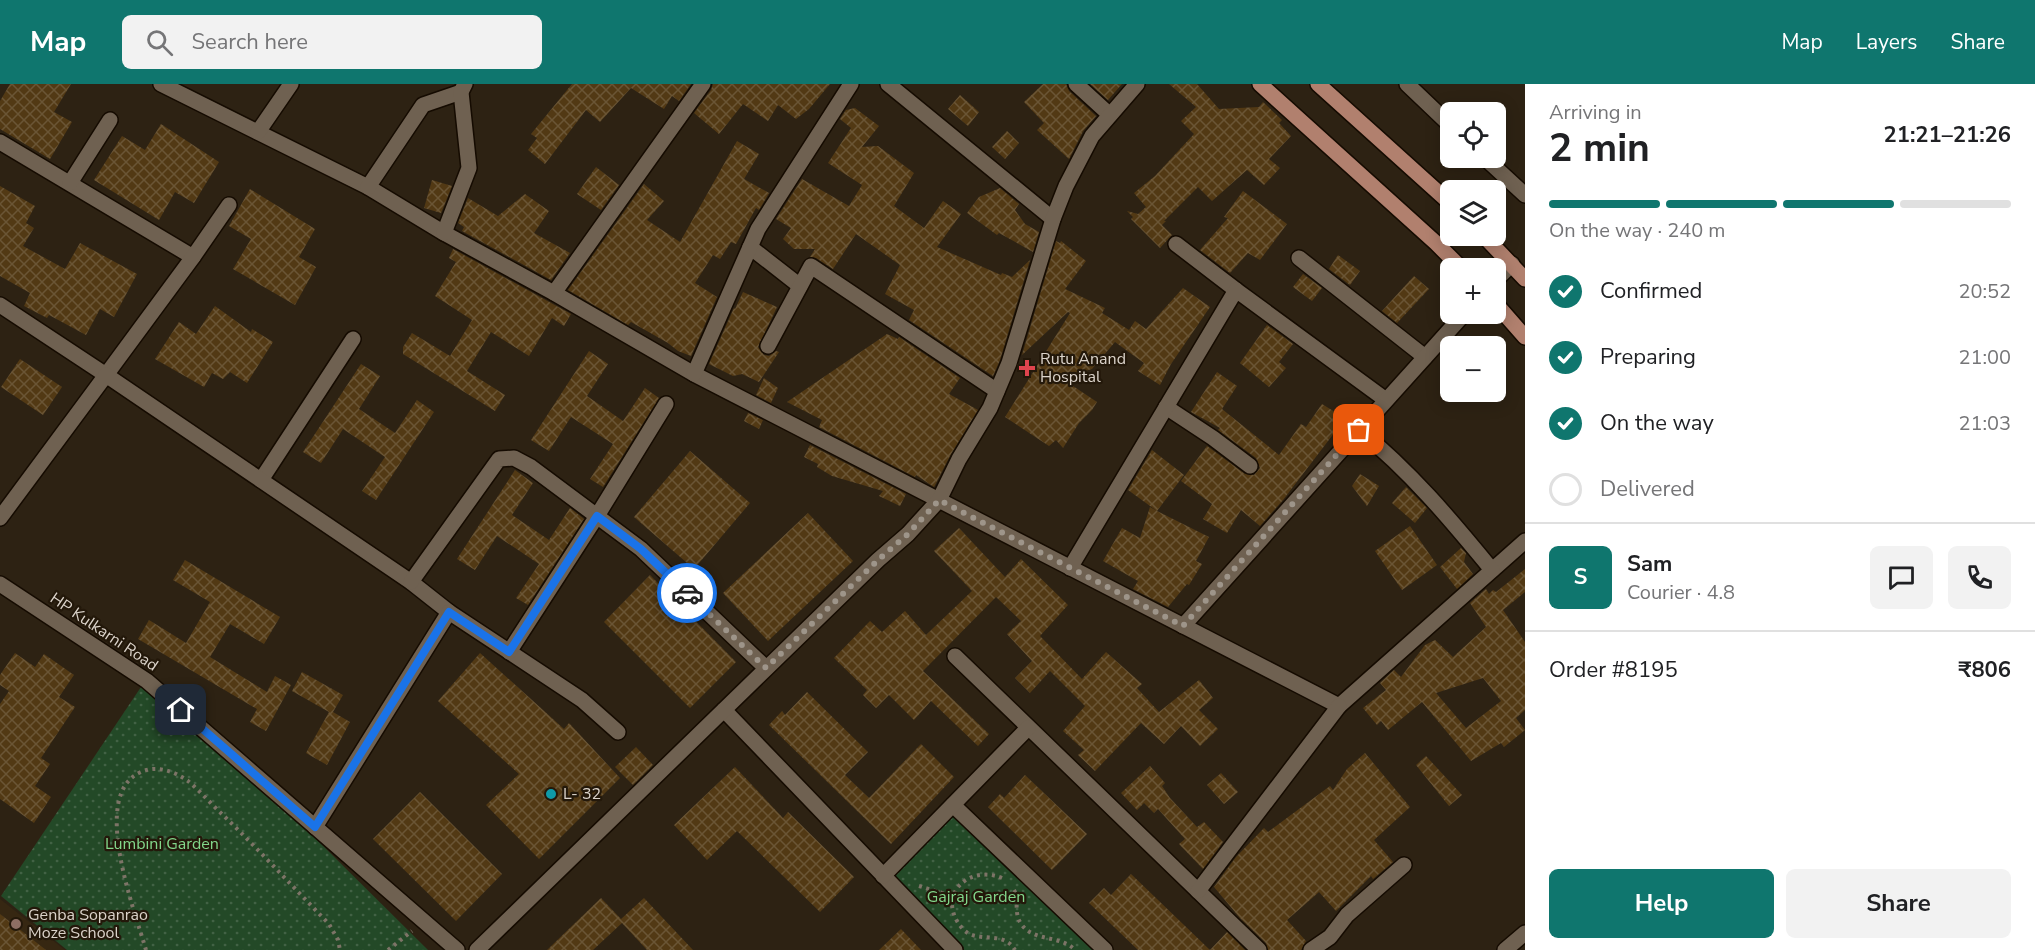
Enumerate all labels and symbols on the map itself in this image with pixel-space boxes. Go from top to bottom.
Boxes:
place label: Rutu Anand Hospital [1040,348,1126,388]
marker: Rutu Anand Hospital [1018,359,1036,377]
pin [1333,404,1384,455]
courier [657,563,717,623]
street label: HP Kulkarni Road [46,588,162,676]
pin [155,684,206,735]
place label: L- 32 [563,783,601,805]
marker: L- 32 [544,787,558,801]
park label: Lumbini Garden [105,833,219,855]
park label: Gajraj Garden [927,886,1025,908]
place label: Genba Sopanrao Moze School [28,904,148,944]
marker: Genba Sopanrao Moze School [9,917,23,931]

